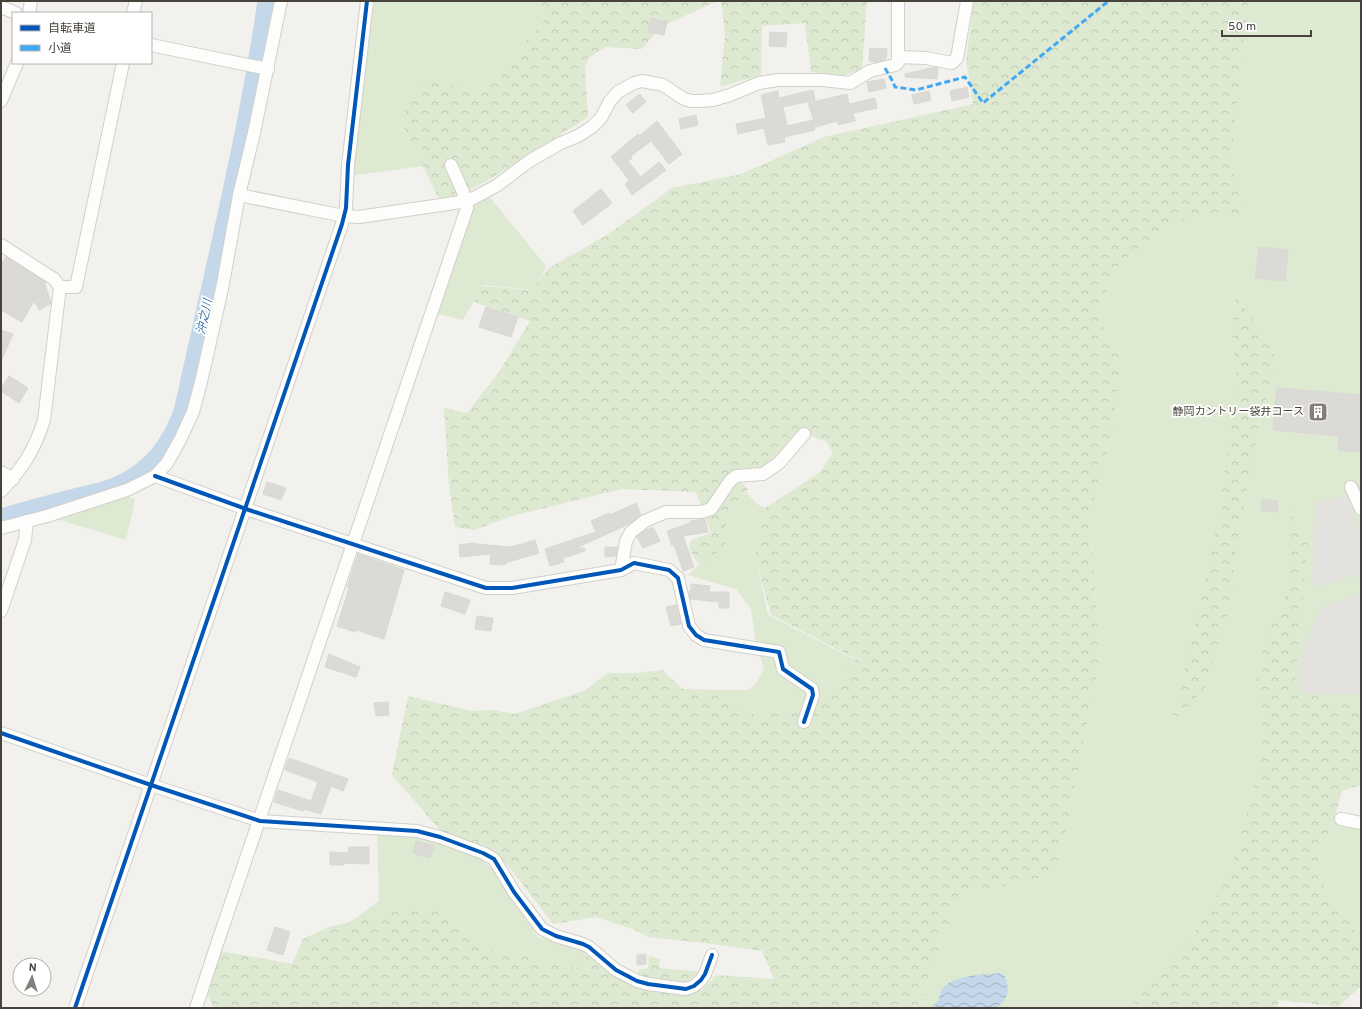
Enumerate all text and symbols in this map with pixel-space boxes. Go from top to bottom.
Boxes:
legend [12,12,152,64]
scale bar [1222,12,1311,38]
text: 50 m [1228,19,1256,35]
text: 自転車道 [48,21,96,37]
text: 小道 [48,41,72,57]
water label: 沖之川 [193,296,217,336]
building icon: 静岡カントリー袋井コース [1307,401,1329,423]
place label: 静岡カントリー袋井コース [1173,405,1304,419]
north arrow [12,957,52,997]
text: N [28,961,37,975]

